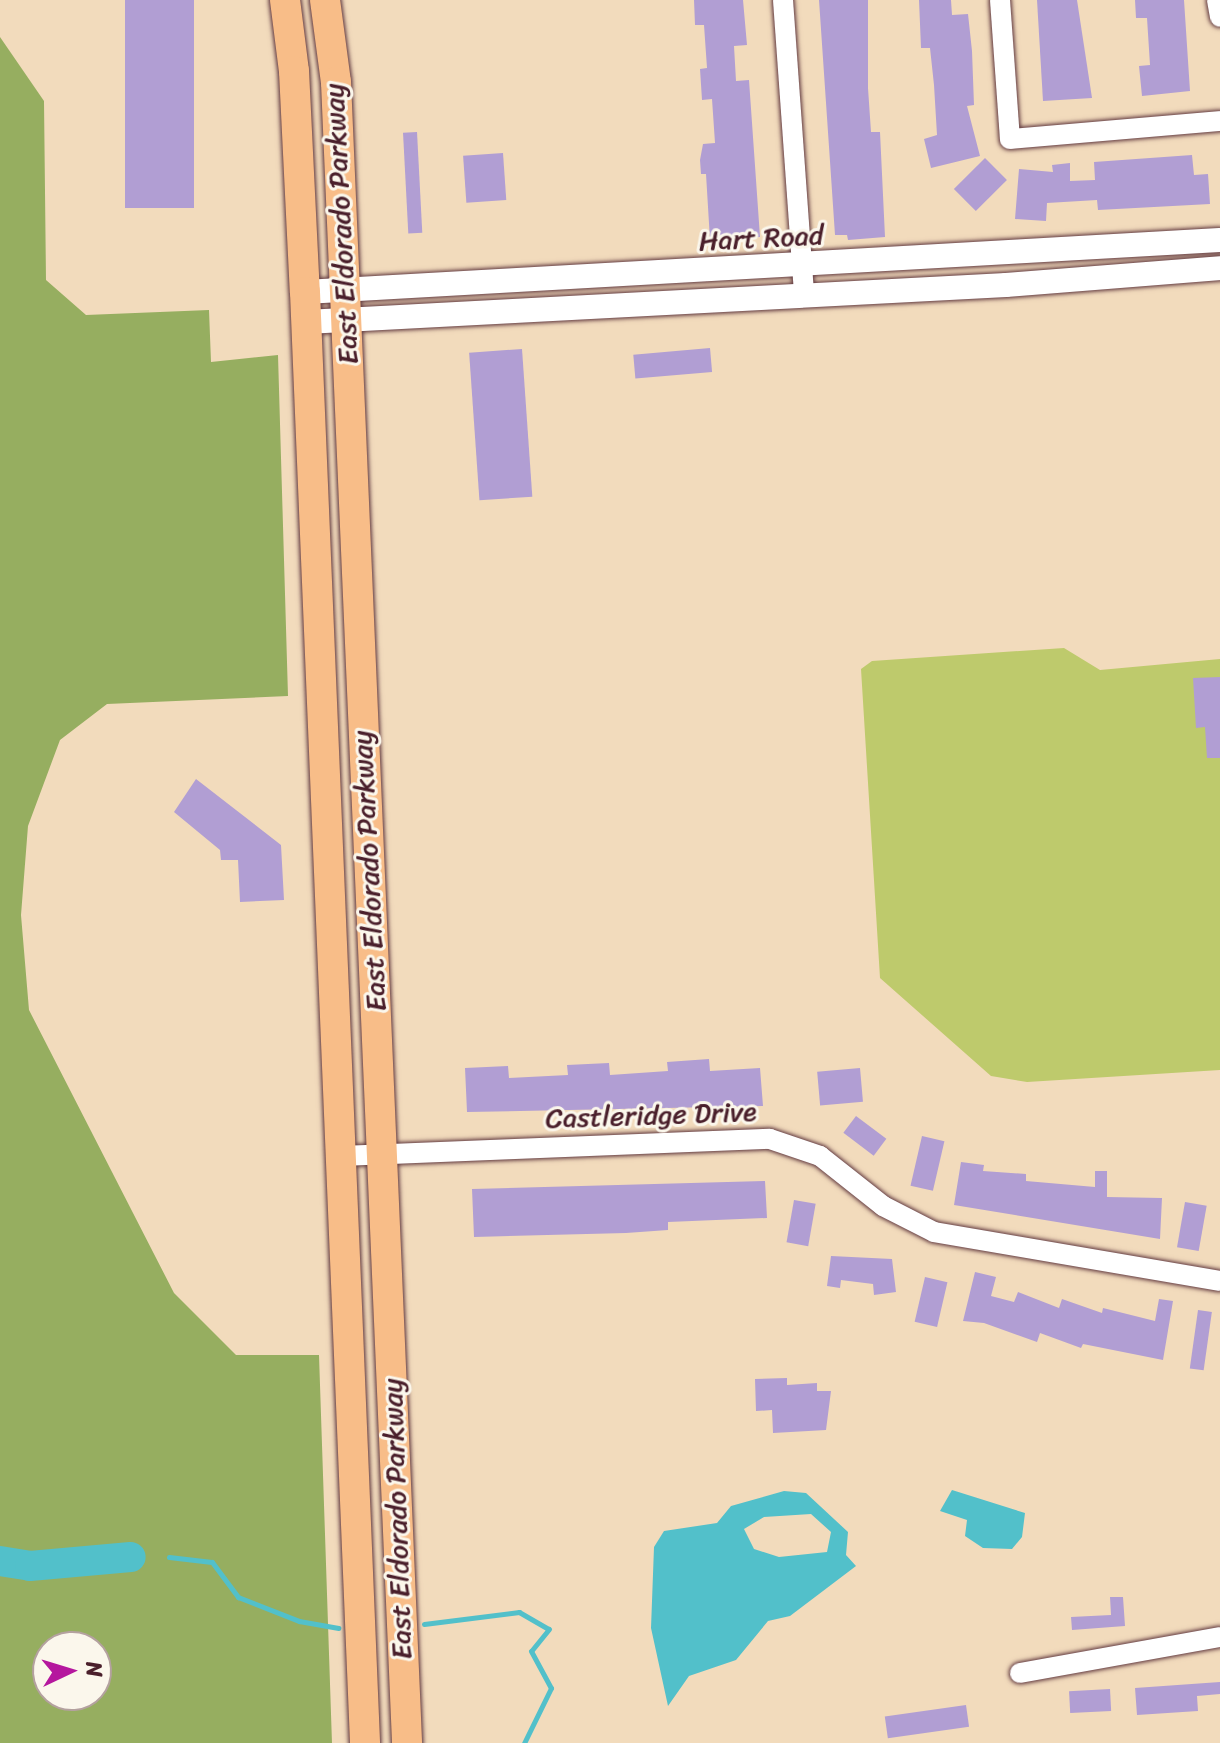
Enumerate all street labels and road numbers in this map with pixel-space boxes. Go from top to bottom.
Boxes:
street label: East Eldorado Parkway [317,83,365,365]
street label: Hart Road [698,218,824,258]
street label: East Eldorado Parkway [345,730,393,1012]
street label: Castleridge Drive [544,1095,758,1135]
street label: East Eldorado Parkway [375,1378,419,1660]

